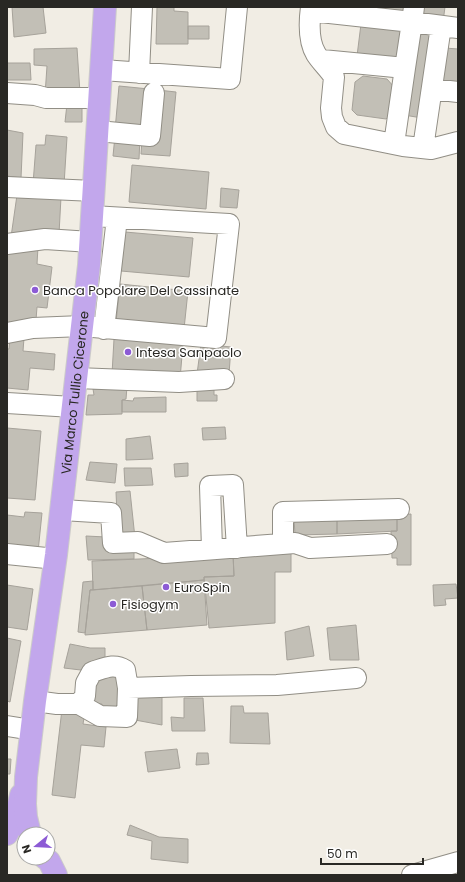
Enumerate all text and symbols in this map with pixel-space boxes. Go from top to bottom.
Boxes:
place label: Banca Popolare Del Cassinate [43,281,239,300]
marker: Banca Popolare Del Cassinate [30,285,40,295]
street label: Via Marco Tullio Cicerone [56,310,93,475]
place label: Intesa Sanpaolo [136,343,242,362]
marker: Intesa Sanpaolo [123,347,133,357]
place label: EuroSpin [174,578,230,597]
marker: EuroSpin [161,582,171,592]
place label: Fisiogym [121,595,179,614]
marker: Fisiogym [108,599,118,609]
north arrow [16,826,56,866]
scale bar [321,840,423,866]
text: N [18,843,35,856]
text: 50 m [327,845,358,862]

